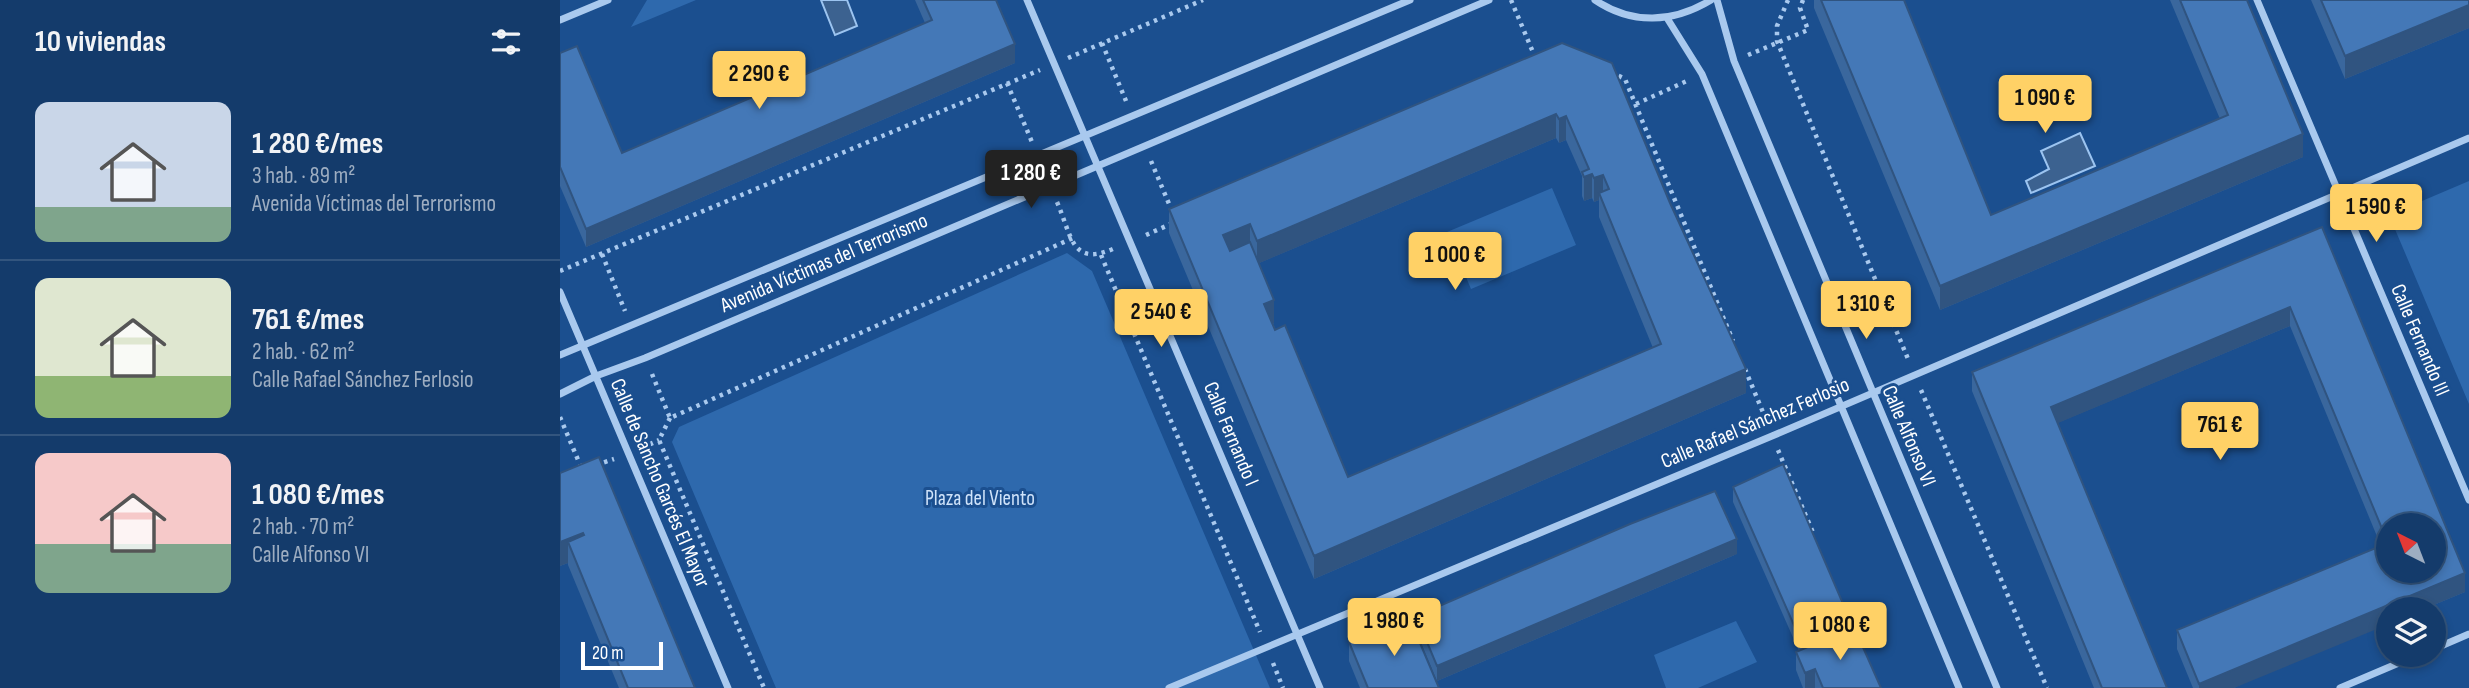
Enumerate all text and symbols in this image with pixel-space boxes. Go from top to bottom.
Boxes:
icon: filters [487,23,525,61]
text: 10 viviendas [35,24,166,60]
pin: 2 290 € [694,52,824,111]
text: 2 290 € [729,60,789,88]
pin: 1 090 € [1980,76,2110,135]
text: 1 090 € [2015,84,2075,112]
text: 1 280 €/mes [252,126,383,162]
icon: home [91,130,175,214]
pin: 1 280 € [966,150,1096,210]
text: 1 280 € [1001,159,1061,187]
text: 3 hab. · 89 m² [252,162,355,190]
pin: 1 590 € [2311,184,2441,244]
text: Avenida Víctimas del Terrorismo [252,190,496,218]
text: 1 590 € [2346,193,2406,221]
street label: Avenida Víctimas del Terrorismo [716,208,931,318]
pin: 1 000 € [1390,232,1520,292]
text: 1 000 € [1425,241,1485,269]
street label: Calle Fernando III [2385,280,2455,400]
pin: 1 310 € [1801,282,1931,341]
pin: 2 540 € [1096,290,1226,349]
text: 1 310 € [1837,290,1895,318]
text: 2 540 € [1131,298,1191,326]
text: 761 €/mes [252,302,364,338]
icon: home [91,306,175,390]
text: 2 hab. · 62 m² [252,338,355,366]
text: Calle Rafael Sánchez Ferlosio [252,366,474,394]
street label: Calle Rafael Sánchez Ferlosio [1657,372,1853,474]
street label: Calle de Sancho Garcés El Mayor [605,375,715,591]
street label: Calle Fernando I [1198,378,1264,490]
street label: Calle Alfonso VI [1877,382,1941,490]
pin: 761 € [2171,402,2269,462]
text: 761 € [2197,411,2243,439]
text: 1 080 €/mes [252,477,384,513]
icon: home [91,481,175,565]
park label: Plaza del Viento [925,486,1035,511]
text: 2 hab. · 70 m² [252,513,354,541]
north arrow [2376,513,2446,583]
map controls [2376,513,2446,667]
text: Calle Alfonso VI [252,541,369,569]
button: layers [2376,597,2446,667]
pin: 1 980 € [1329,598,1459,658]
pin: 1 080 € [1775,602,1905,662]
text: 1 980 € [1364,607,1424,635]
text: 1 080 € [1810,611,1870,639]
scale bar [581,639,663,671]
text: 20 m [592,642,624,665]

